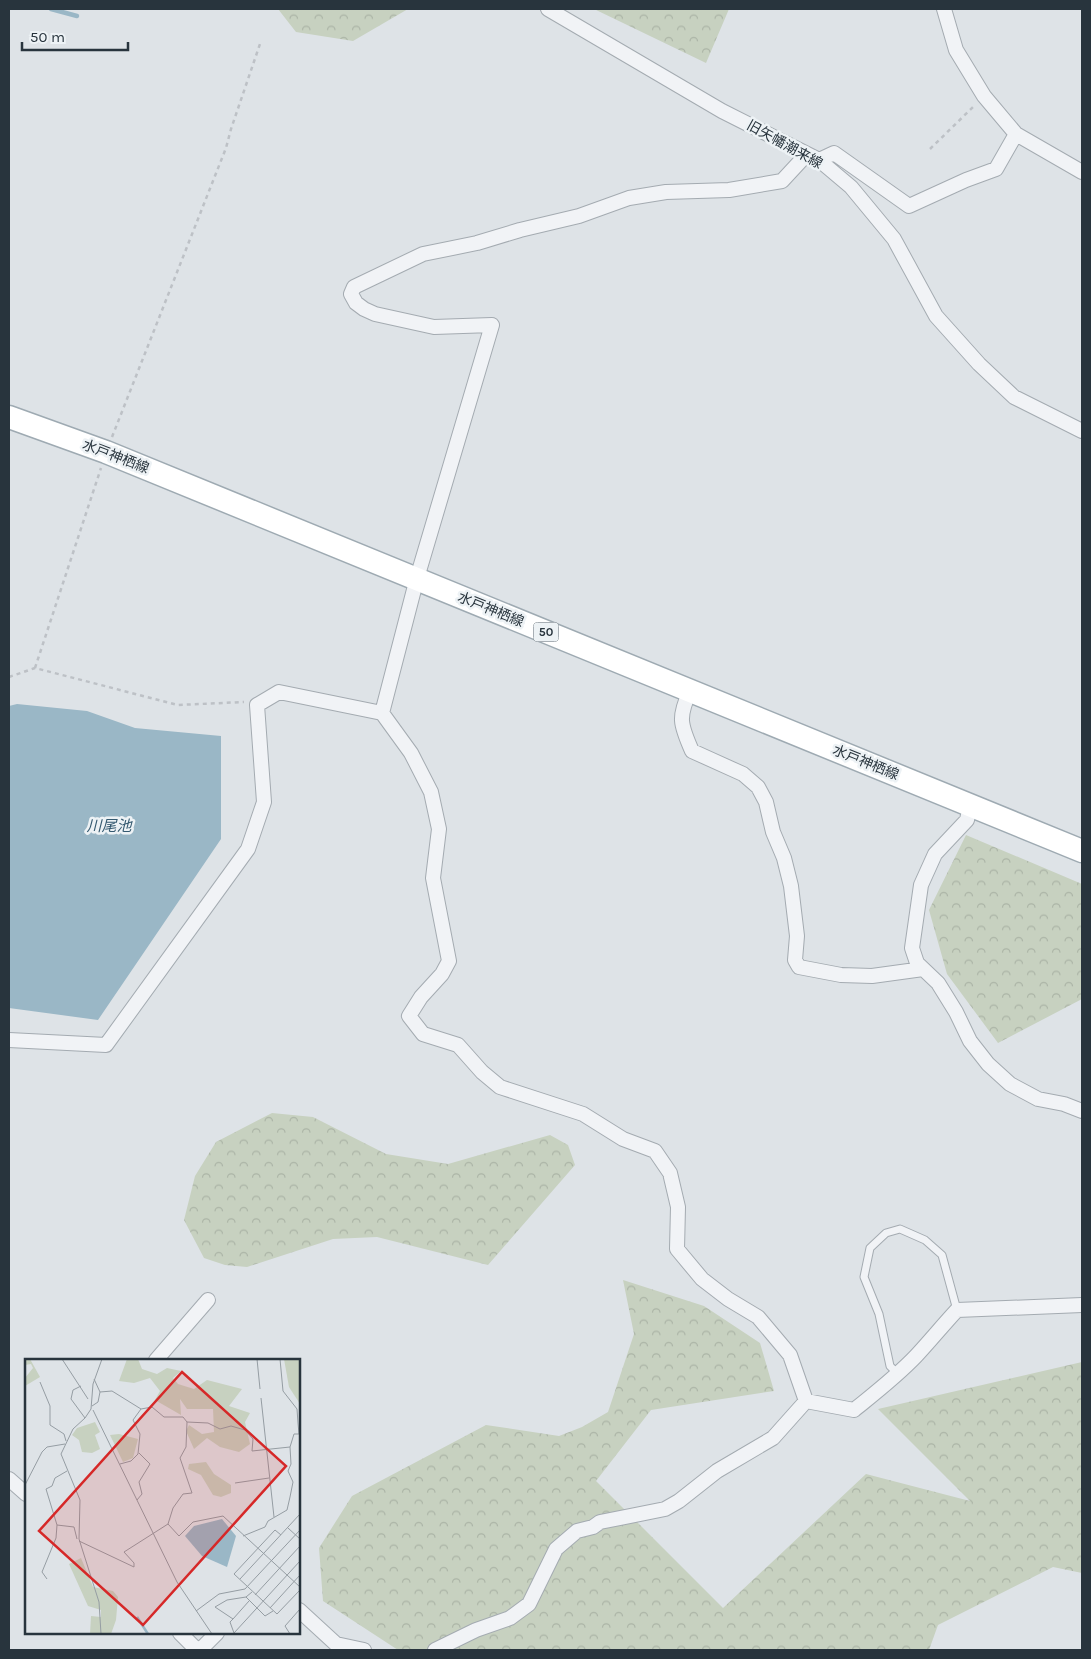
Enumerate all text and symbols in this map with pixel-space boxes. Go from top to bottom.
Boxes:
scale bar [22,20,129,52]
text: 50 m [30,28,65,46]
street label: 旧矢幡潮来線 [744,117,826,172]
street label: 水戸神栖線 [80,436,152,477]
street label: 水戸神栖線 [455,588,526,630]
road number: 50 [534,622,558,642]
street label: 水戸神栖線 [830,741,901,783]
water label: 川尾池 [86,817,133,835]
inset map [25,1359,300,1634]

